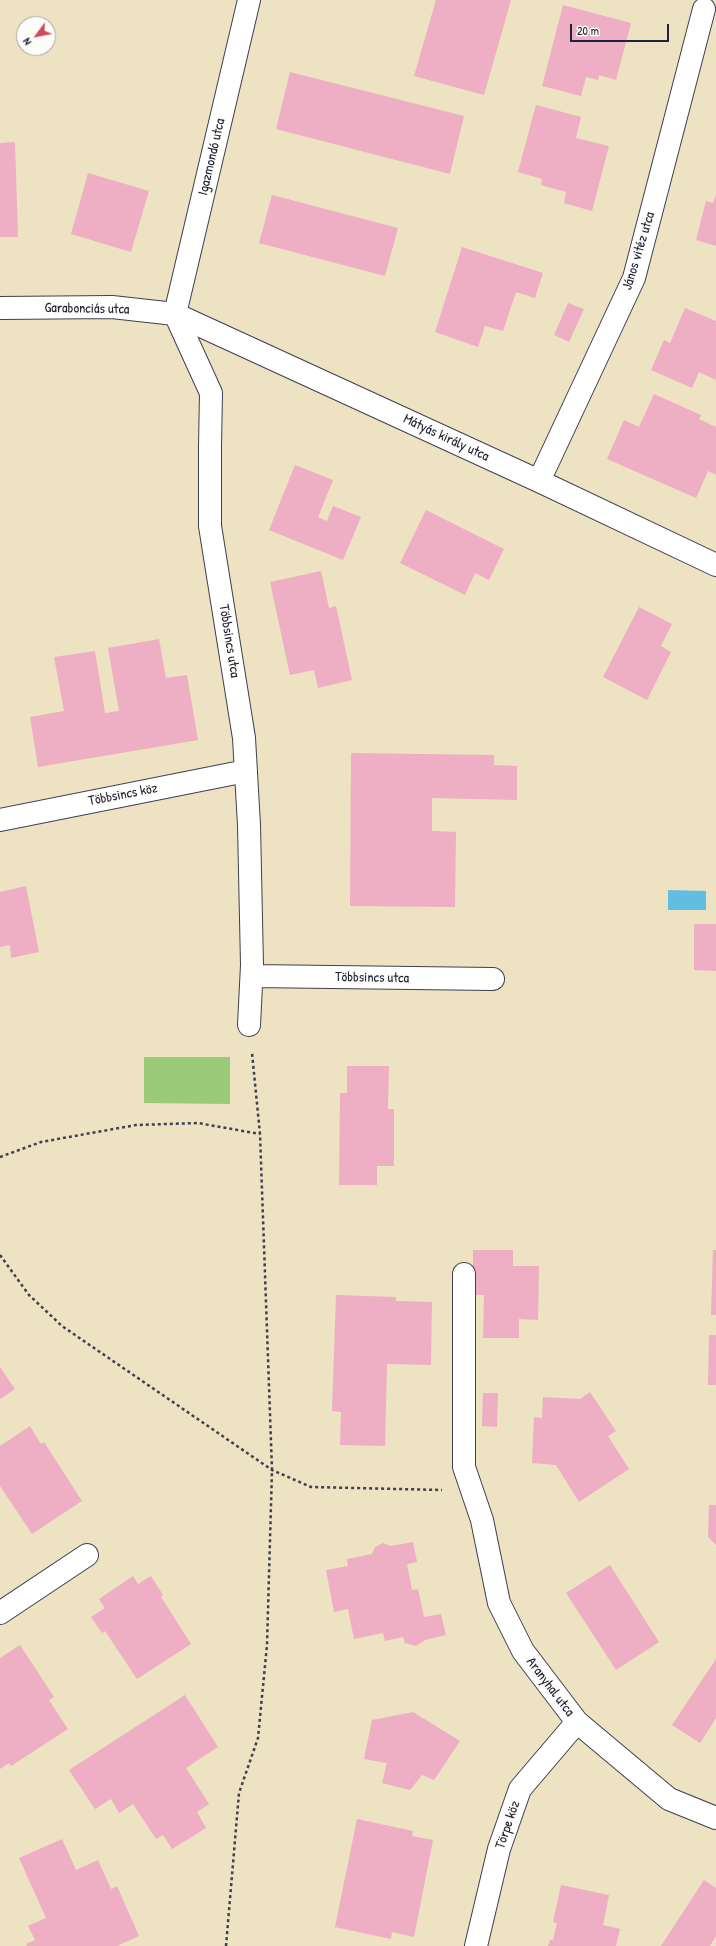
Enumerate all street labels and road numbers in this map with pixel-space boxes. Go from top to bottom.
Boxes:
street label: Igazmondó utca [195,117,229,197]
street label: János vitéz utca [619,210,659,292]
street label: Garabonciás utca [44,300,130,318]
street label: Mátyás király utca [400,411,492,465]
street label: Többsincs utca [215,603,243,679]
street label: Többsincs köz [87,780,159,810]
street label: Többsincs utca [335,969,409,987]
street label: Aranyhal utca [522,1654,578,1720]
street label: Törpe köz [492,1799,524,1851]

